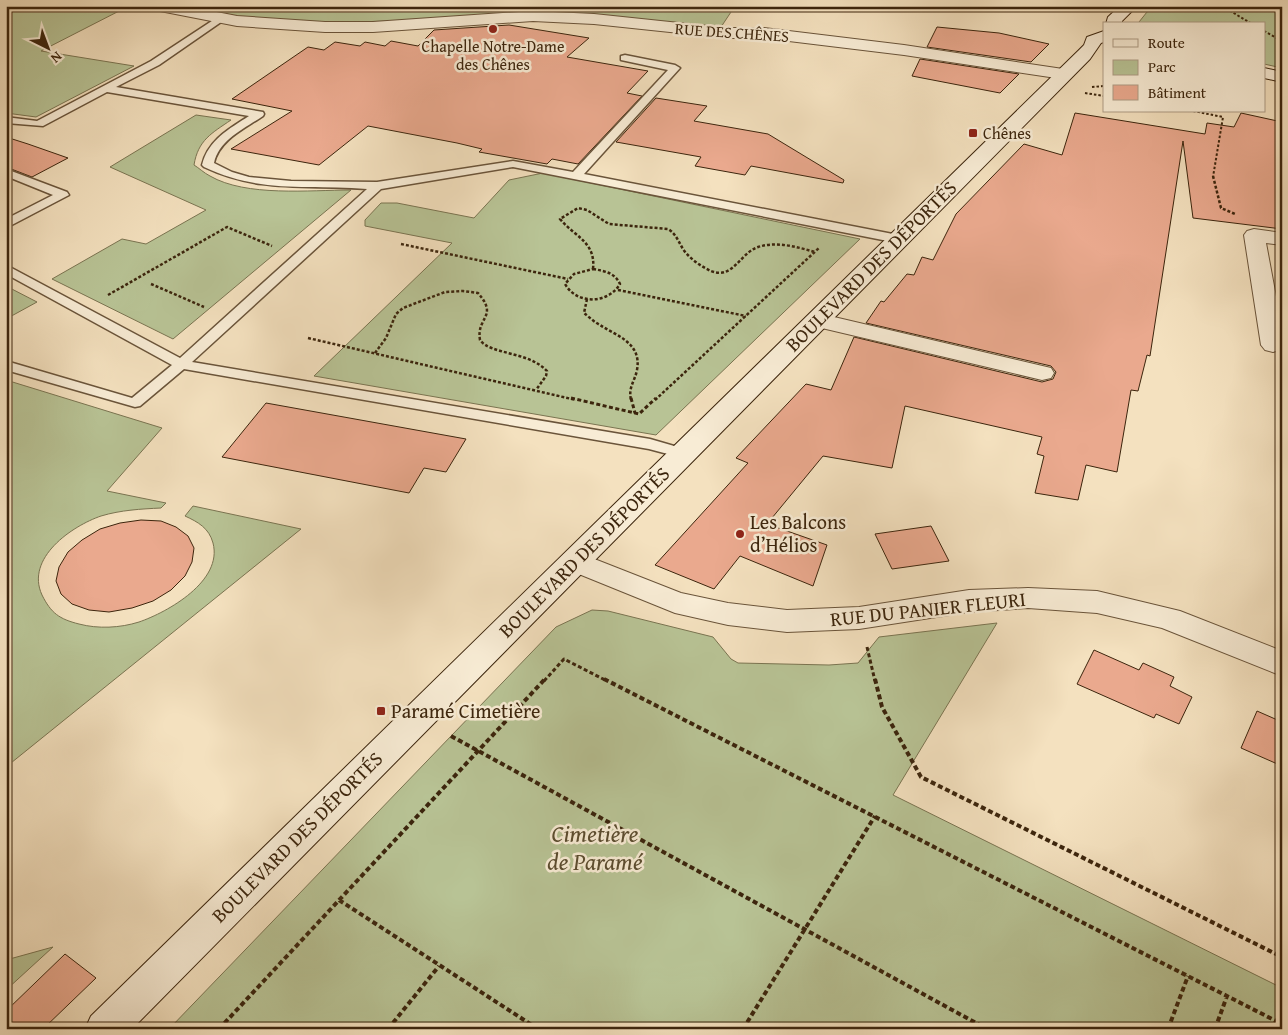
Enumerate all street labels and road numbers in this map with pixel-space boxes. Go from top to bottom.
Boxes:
street label: RUE DES CHÊNES [674,16,790,48]
street label: BOULEVARD DES DÉPORTÉS [778,173,963,358]
street label: BOULEVARD DES DÉPORTÉS [491,459,676,644]
street label: RUE DU PANIER FLEURI [829,584,1027,633]
street label: BOULEVARD DES DÉPORTÉS [204,744,389,929]

